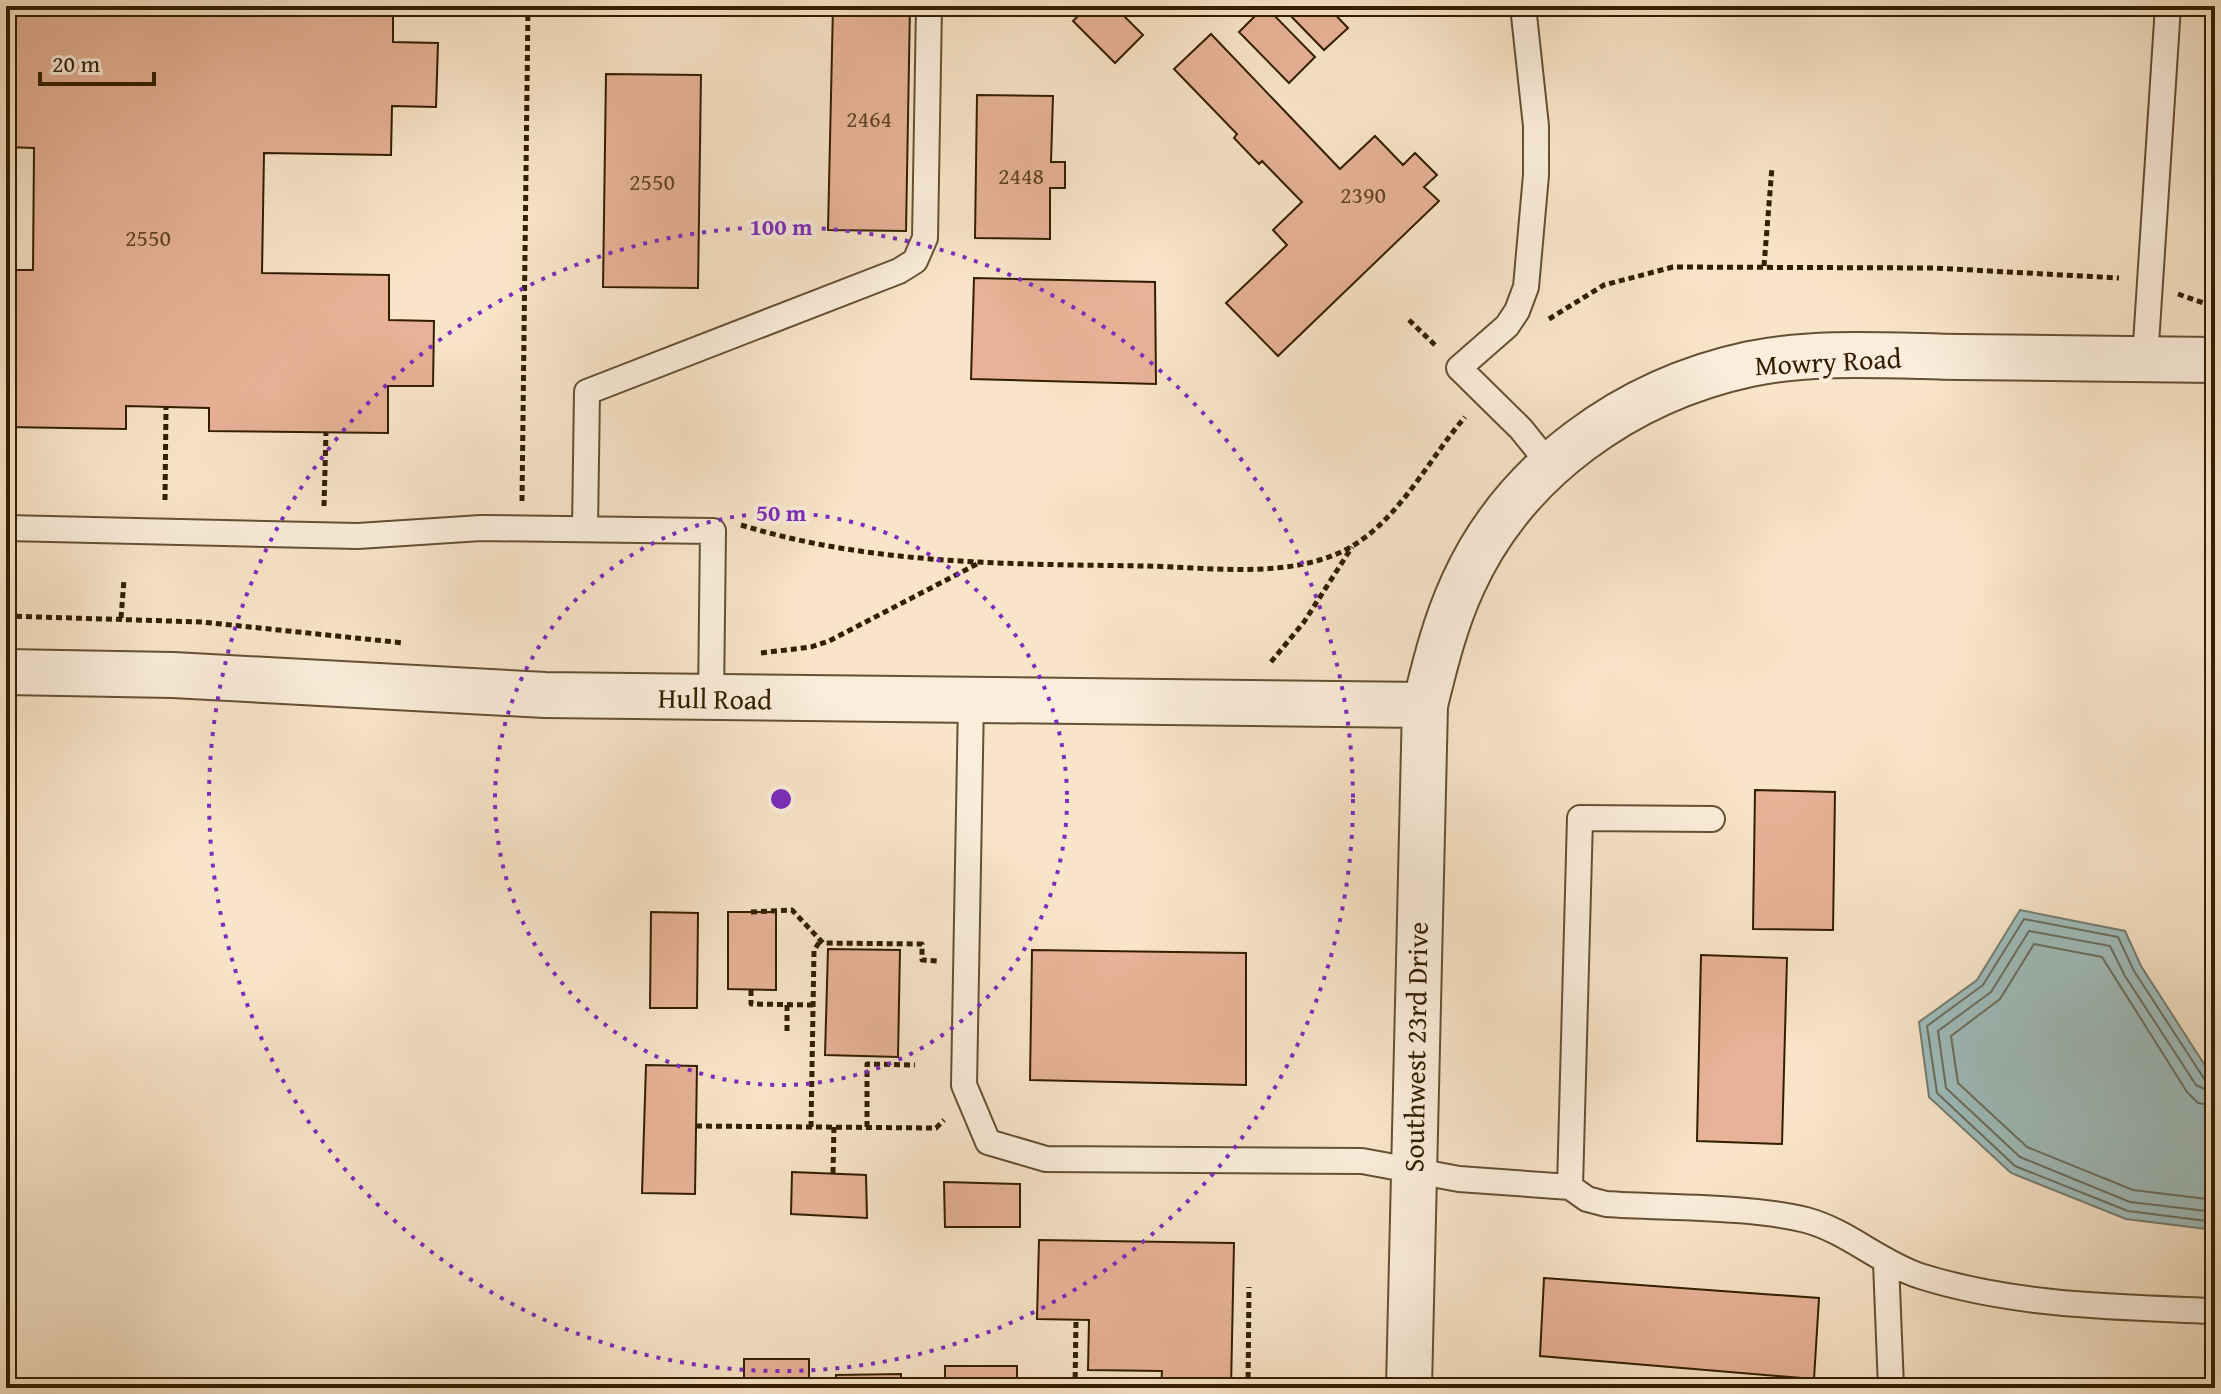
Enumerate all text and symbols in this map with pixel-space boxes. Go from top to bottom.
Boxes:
scale bar [40,36,154,86]
text: 20 m [52,46,100,81]
house number: 2464 [846,101,892,136]
house number: 2448 [998,158,1044,193]
house number: 2550 [629,164,675,199]
house number: 2390 [1340,177,1386,212]
text: 100 m [749,209,813,244]
house number: 2550 [125,220,171,255]
street label: Mowry Road [1754,337,1902,385]
text: 50 m [756,495,807,530]
street label: Hull Road [658,677,773,719]
centre of rings [767,785,795,813]
street label: Southwest 23rd Drive [1392,921,1438,1173]

